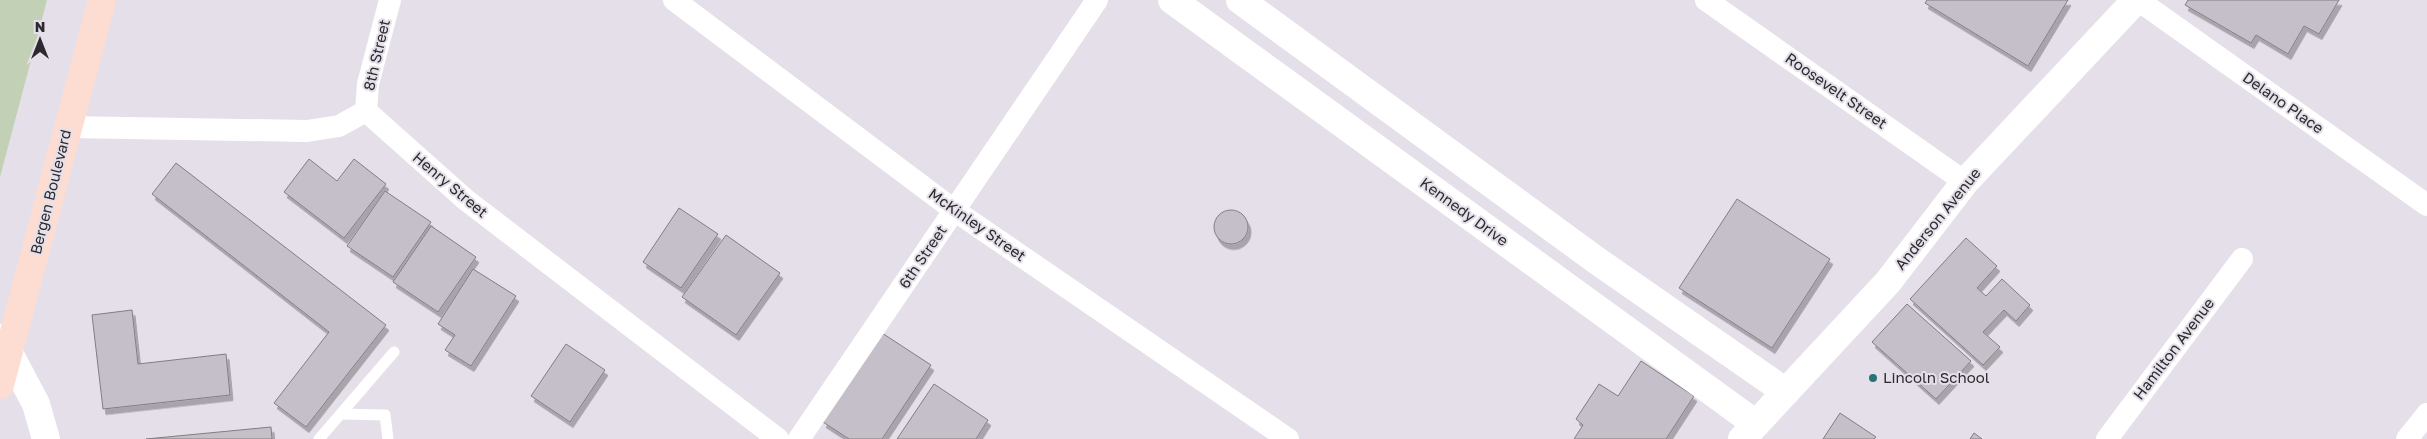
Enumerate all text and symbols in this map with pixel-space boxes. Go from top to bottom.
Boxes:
north arrow [15,15,65,65]
street label: 8th Street [359,17,393,92]
text: N [35,18,45,35]
street label: Roosevelt Street [1782,48,1891,132]
street label: Delano Place [2240,68,2328,137]
street label: Bergen Boulevard [26,128,74,256]
street label: Henry Street [410,148,492,221]
street label: Anderson Avenue [1891,164,1984,273]
street label: Kennedy Drive [1417,173,1512,249]
street label: McKinley Street [926,184,1030,264]
street label: 6th Street [894,221,950,292]
street label: Hamilton Avenue [2129,294,2217,403]
place label: Lincoln School [1883,368,1990,386]
marker: Lincoln School [1867,372,1879,384]

